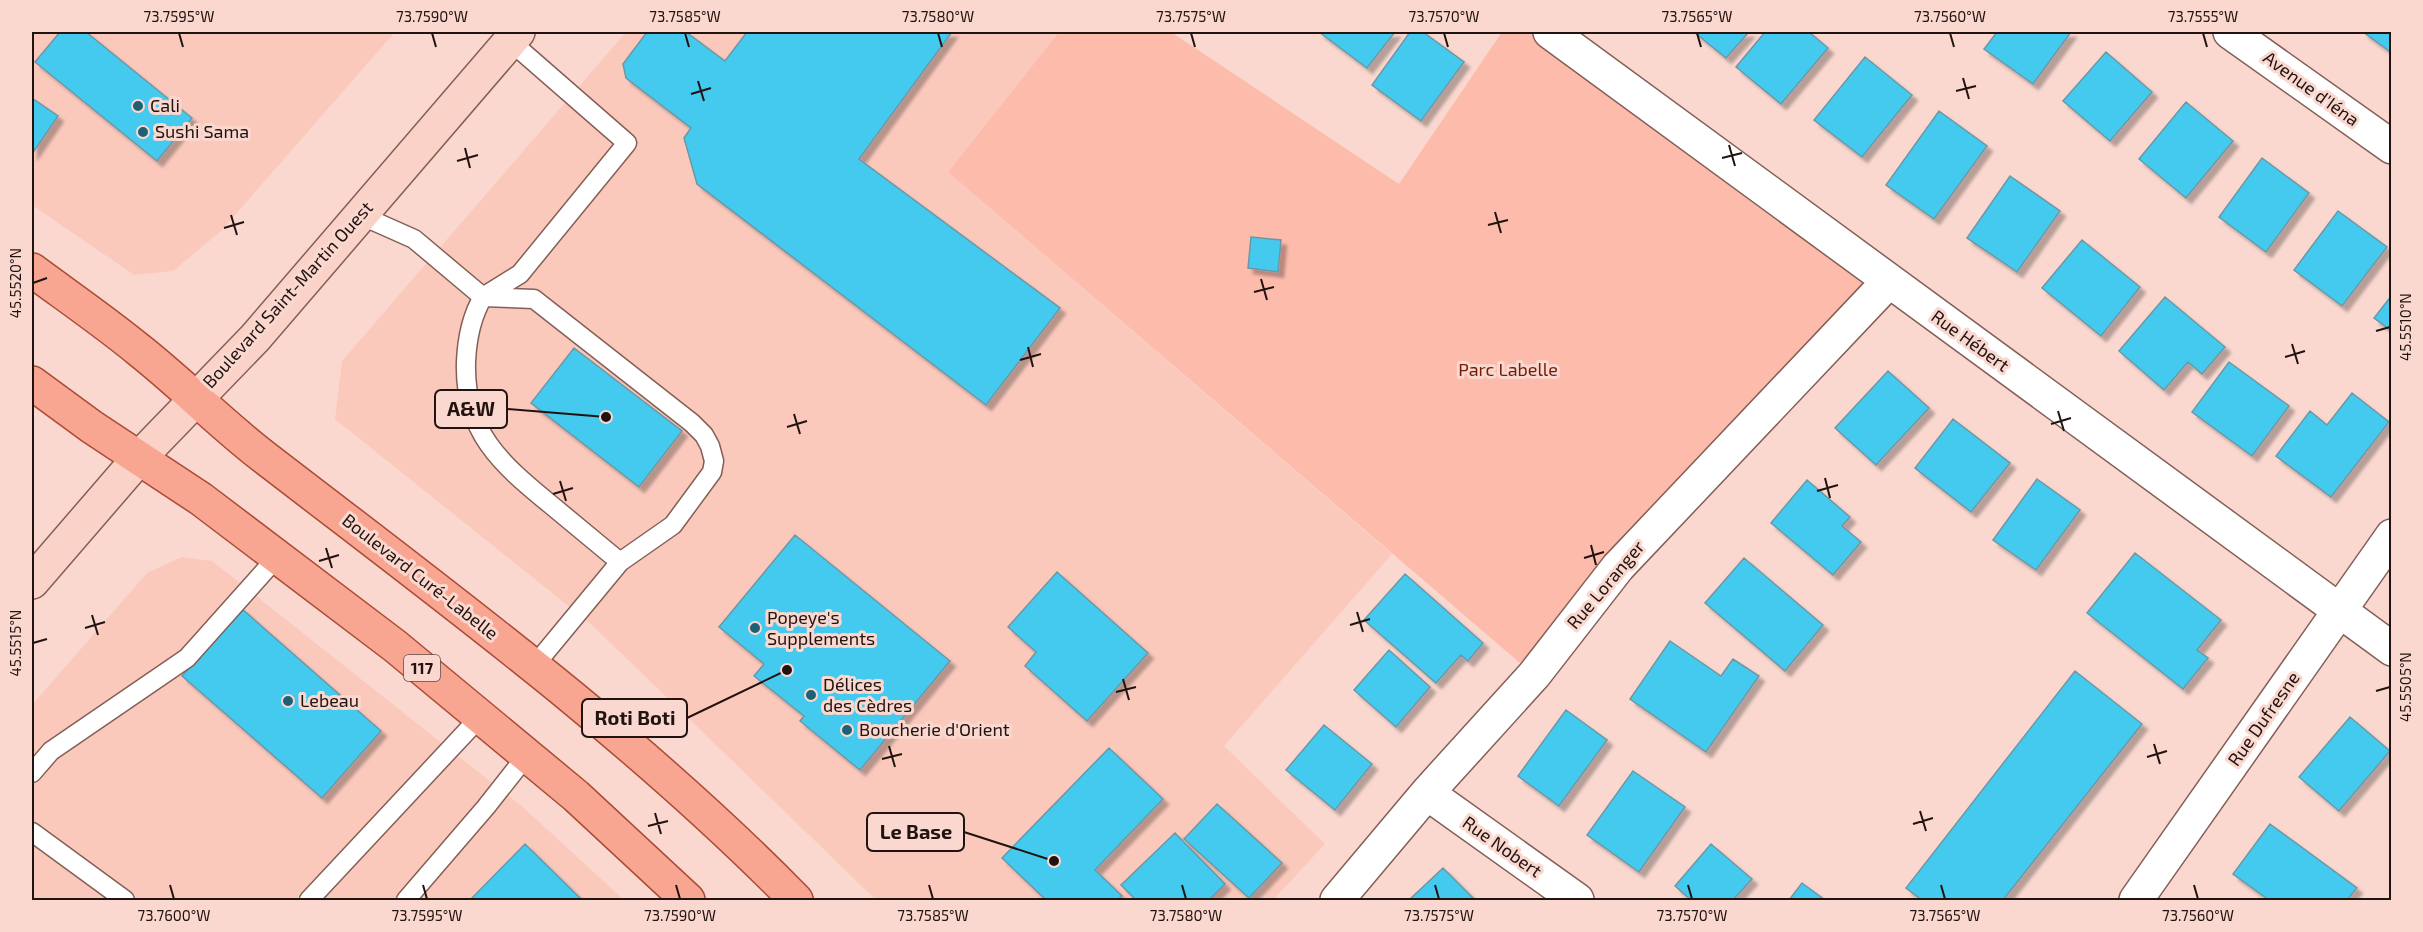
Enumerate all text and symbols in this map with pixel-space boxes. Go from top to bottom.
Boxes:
text: 73.7595°W [144,7,214,25]
text: 73.7590°W [396,7,468,25]
text: 73.7585°W [649,7,721,25]
text: 73.7580°W [902,7,974,25]
text: 73.7575°W [1156,7,1226,25]
text: 73.7570°W [1408,7,1480,25]
text: 73.7565°W [1662,7,1732,25]
text: 73.7560°W [1914,7,1986,25]
text: 73.7555°W [2168,7,2238,25]
street label: Avenue d'Iéna [2259,46,2364,130]
place label: Cali [150,94,180,116]
marker: Cali [131,99,145,113]
place label: Sushi Sama [155,120,249,142]
marker: Sushi Sama [136,125,150,139]
street label: Boulevard Saint-Martin Ouest [198,196,377,392]
text: 45.5520°N [6,248,24,318]
text: 45.5510°N [2396,293,2414,361]
street label: Rue Hébert [1927,305,2014,376]
park label: Parc Labelle [1458,358,1558,380]
callout: A&W [435,390,507,428]
text: A&W [447,396,495,420]
street label: Boulevard Curé-Labelle [338,508,503,644]
street label: Rue Loranger [1562,536,1649,633]
place label: Popeye's Supplements [767,606,875,649]
text: 45.5515°N [6,610,24,676]
marker: Popeye's Supplements [748,621,762,635]
text: 45.5505°N [2396,652,2414,722]
road number: 117 [404,655,440,681]
street label: Rue Dufresne [2223,667,2304,770]
place label: Délices des Cèdres [823,673,912,716]
marker: Délices des Cèdres [804,688,818,702]
place label: Lebeau [300,689,359,711]
marker: Lebeau [281,694,295,708]
callout: Roti Boti [582,699,687,737]
text: Roti Boti [595,705,675,729]
place label: Boucherie d'Orient [859,718,1010,740]
marker: Boucherie d'Orient [840,723,854,737]
street label: Rue Nobert [1459,811,1547,882]
callout: Le Base [867,813,964,851]
text: Le Base [880,819,952,843]
text: 73.7600°W [138,906,210,924]
text: 73.7595°W [392,906,462,924]
text: 73.7590°W [644,906,716,924]
text: 73.7585°W [897,906,969,924]
text: 73.7580°W [1150,906,1222,924]
text: 73.7575°W [1404,906,1474,924]
text: 73.7570°W [1656,906,1728,924]
text: 73.7565°W [1910,906,1980,924]
text: 73.7560°W [2162,906,2234,924]

